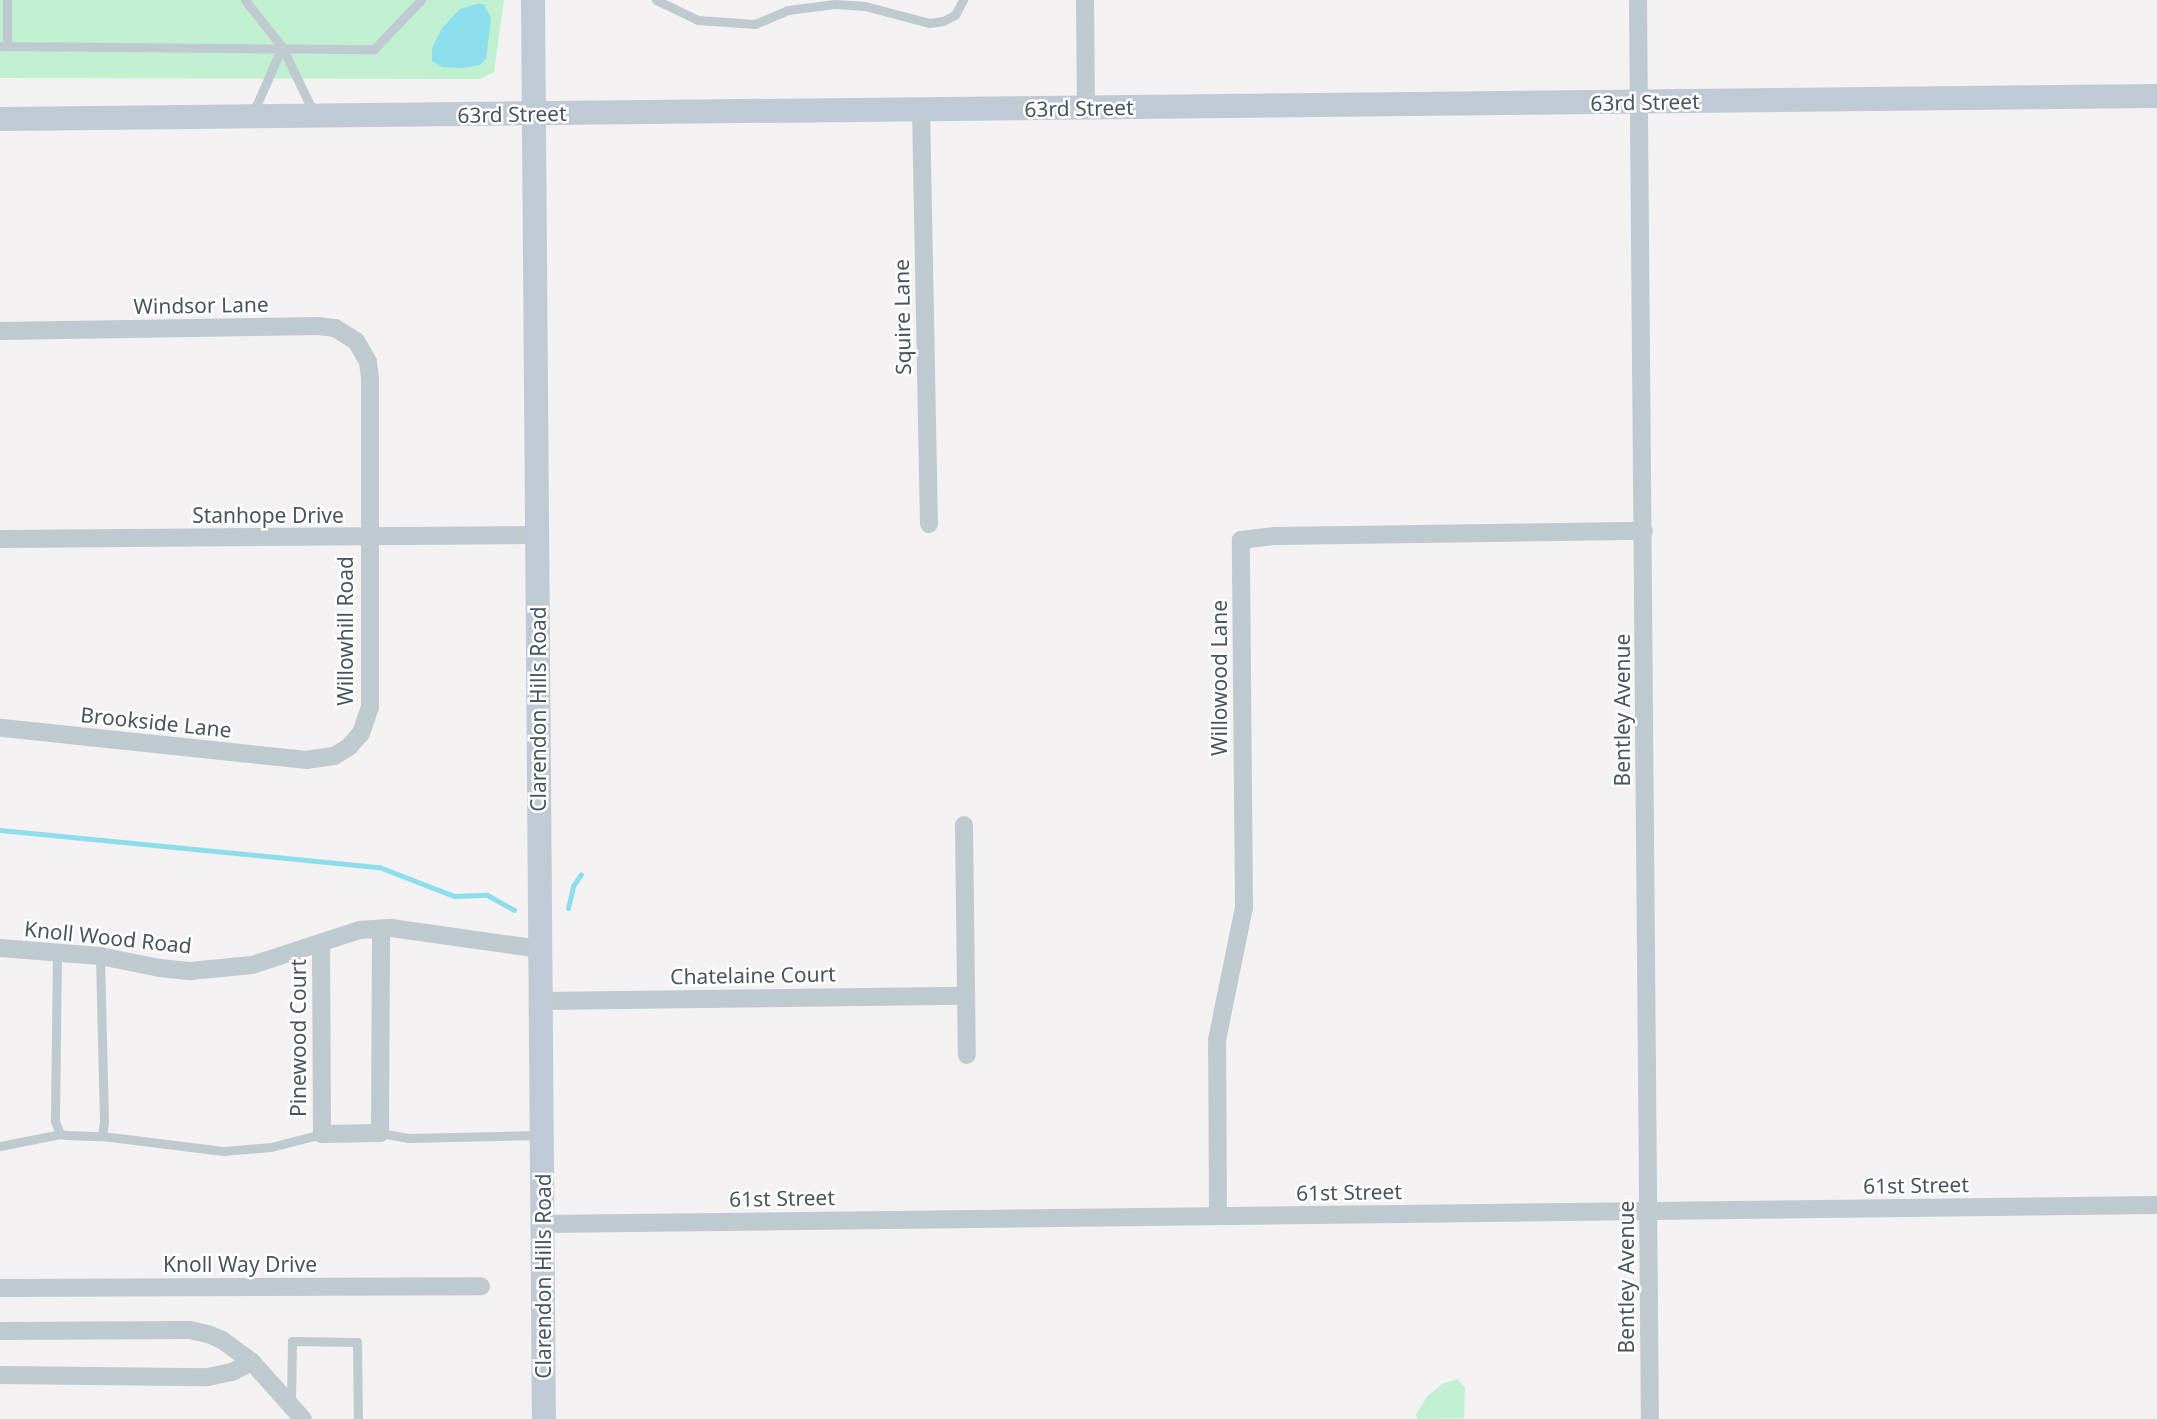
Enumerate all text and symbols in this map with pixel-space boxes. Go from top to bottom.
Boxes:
street label: 63rd Street [1590,88,1700,116]
street label: 63rd Street [1024,94,1134,122]
street label: 63rd Street [457,100,567,128]
street label: Squire Lane [888,259,916,375]
street label: Windsor Lane [133,291,269,319]
street label: Stanhope Drive [192,502,344,528]
street label: Willowhill Road [332,556,358,706]
street label: Willowood Lane [1206,600,1232,756]
street label: Clarendon Hills Road [525,606,551,812]
street label: Bentley Avenue [1609,634,1635,786]
street label: Brookside Lane [79,702,233,742]
street label: Knoll Wood Road [23,916,193,958]
street label: Pinewood Court [285,959,311,1117]
street label: Chatelaine Court [670,961,836,989]
street label: 61st Street [1863,1171,1969,1199]
street label: Clarendon Hills Road [530,1173,556,1379]
street label: 61st Street [1296,1178,1402,1206]
street label: 61st Street [729,1184,835,1212]
street label: Bentley Avenue [1613,1201,1639,1353]
street label: Knoll Way Drive [163,1251,317,1277]

